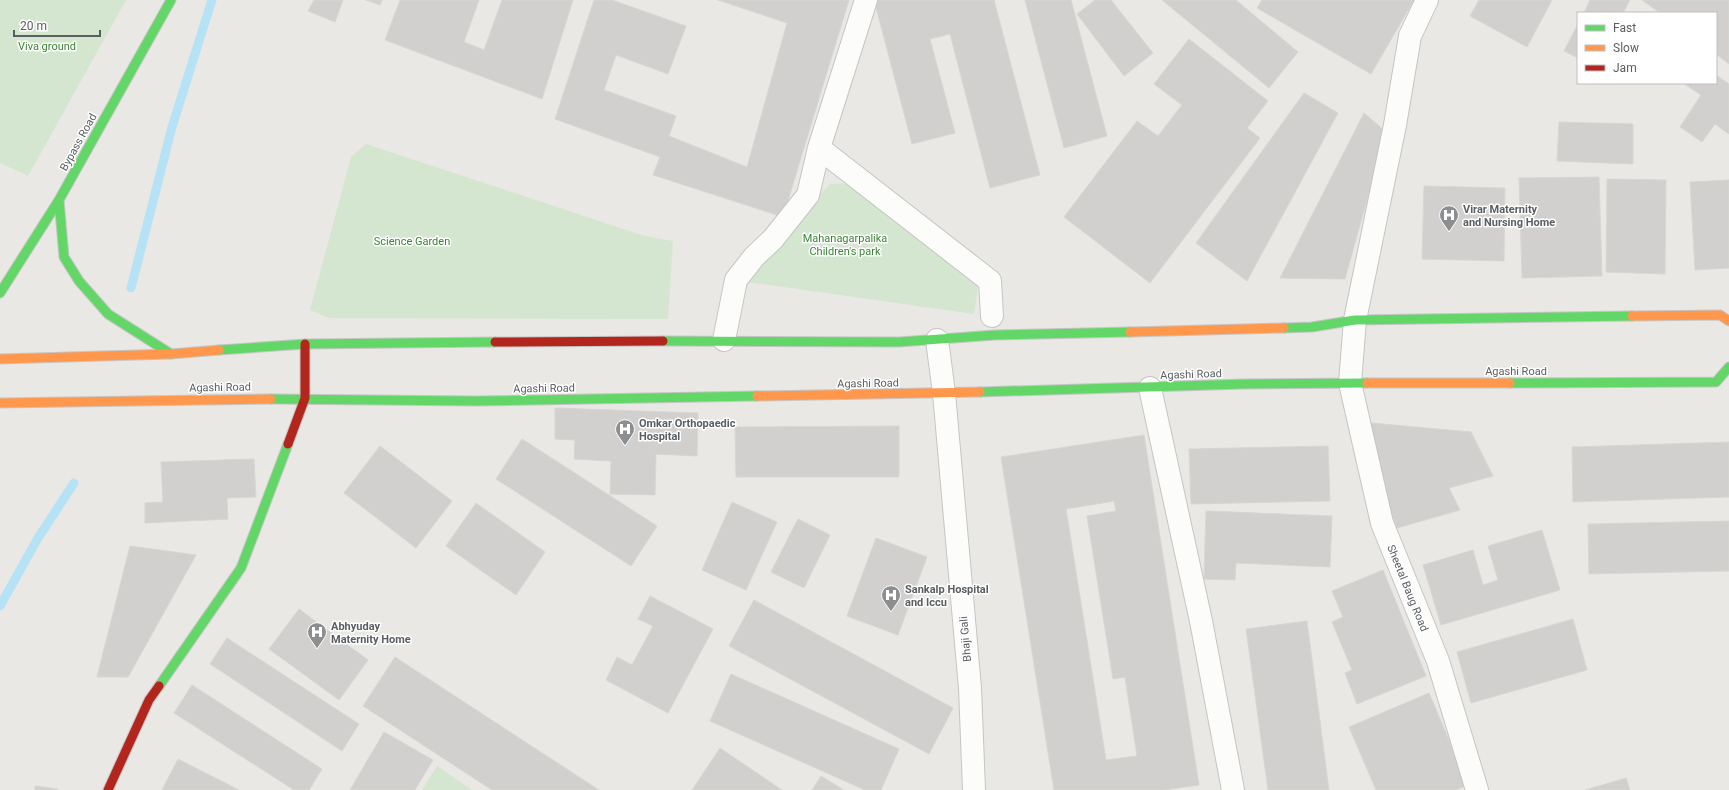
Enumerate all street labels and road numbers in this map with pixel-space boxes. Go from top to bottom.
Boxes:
street label: Bypass Road [57,111,100,173]
street label: Agashi Road [1485,365,1547,378]
street label: Agashi Road [1160,367,1222,382]
street label: Agashi Road [837,376,899,391]
street label: Agashi Road [189,380,251,395]
street label: Agashi Road [513,381,575,396]
street label: Sheetal Baug Road [1384,543,1431,633]
street label: Bhaji Gali [957,616,974,662]

